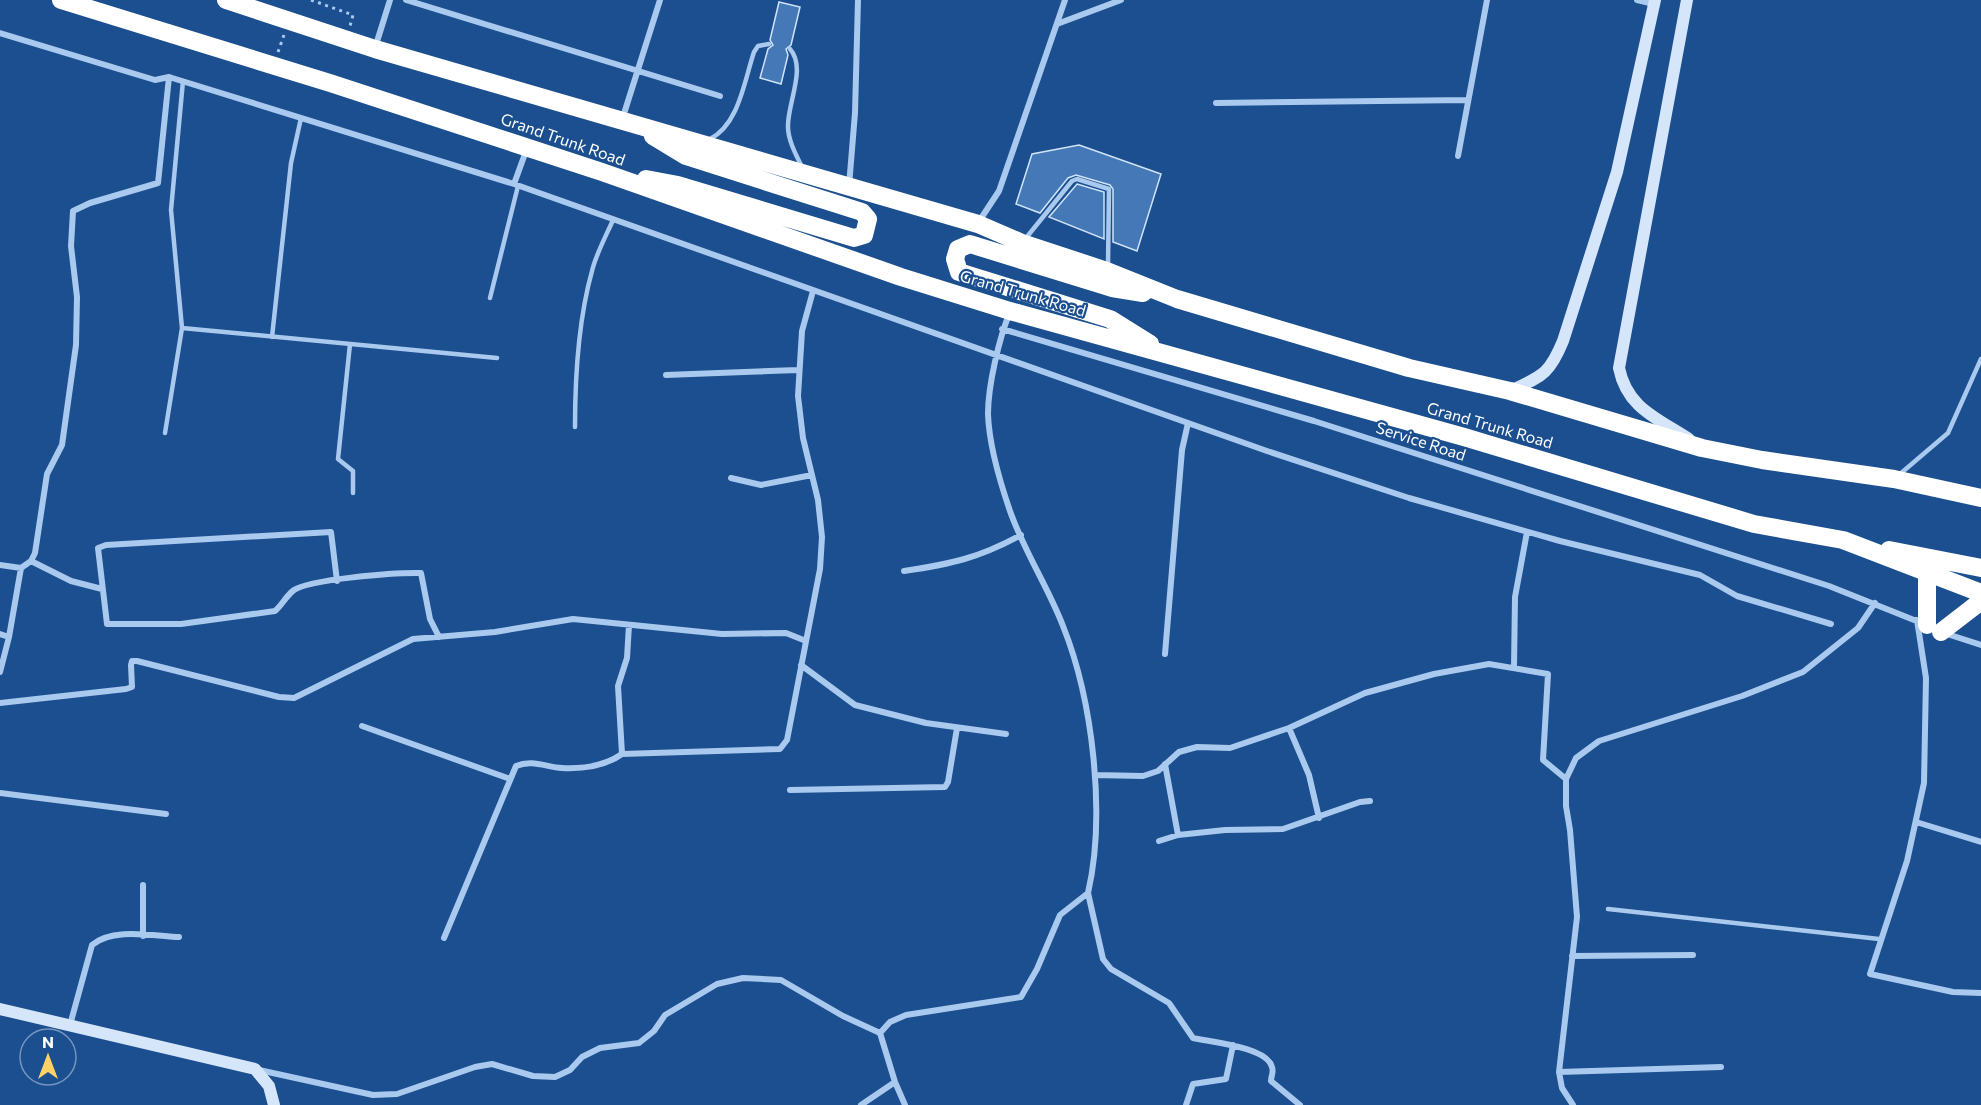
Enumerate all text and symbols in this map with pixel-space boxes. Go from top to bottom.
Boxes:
street label: Grand Trunk Road [498,108,628,169]
street label: Grand Trunk Road [958,265,1088,320]
street label: Grand Trunk Road [1425,397,1555,452]
street label: Service Road [1374,417,1468,464]
north arrow [18,1027,78,1087]
text: N [42,1032,54,1051]

